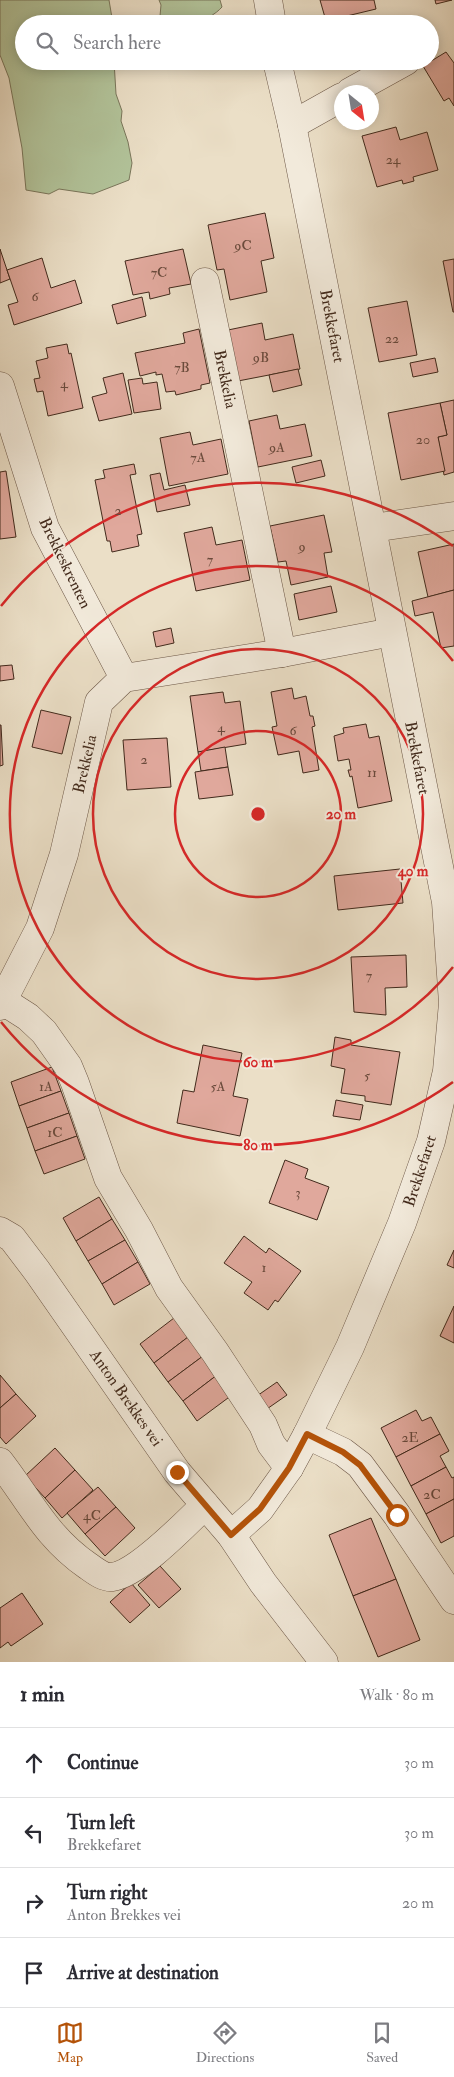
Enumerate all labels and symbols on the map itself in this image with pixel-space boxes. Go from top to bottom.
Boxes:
north arrow [334,85,379,130]
house number: 24 [386,151,402,168]
house number: 9C [233,237,252,254]
house number: 7C [151,264,167,281]
house number: 6 [31,288,39,305]
street label: Brekkefaret [315,288,349,364]
house number: 22 [385,330,399,347]
street label: Brekkelia [209,348,241,411]
house number: 9B [252,349,269,366]
house number: 7B [174,359,190,376]
house number: 4 [60,375,69,392]
house number: 20 [416,431,430,448]
house number: 9A [268,439,285,456]
house number: 7A [190,449,206,466]
house number: 2 [114,502,122,519]
street label: Brekkeskrenten [34,514,96,612]
house number: 9 [297,538,306,555]
house number: 7 [207,551,214,568]
house number: 4 [217,719,226,736]
street label: Brekkefaret [400,720,434,796]
house number: 6 [289,722,297,739]
street label: Brekkelia [69,732,102,795]
house number: 2 [140,751,148,768]
house number: 11 [367,764,377,781]
centre of rings [249,805,267,823]
text: 20 m [326,805,356,824]
text: 40 m [397,862,429,881]
house number: 7 [366,967,373,984]
text: 60 m [243,1053,273,1072]
house number: 5 [364,1067,371,1084]
house number: 1A [39,1078,53,1095]
house number: 5A [210,1078,226,1095]
house number: 1C [47,1124,63,1141]
street label: Brekkefaret [399,1133,441,1209]
text: 80 m [243,1136,273,1155]
house number: 3 [295,1184,301,1201]
house number: 1 [262,1259,267,1276]
street label: Anton Brekkes vei [85,1345,167,1450]
house number: 2E [401,1429,419,1446]
route end [166,1461,189,1484]
house number: 2C [423,1486,441,1503]
route start [386,1504,409,1527]
house number: 4C [83,1507,101,1524]

